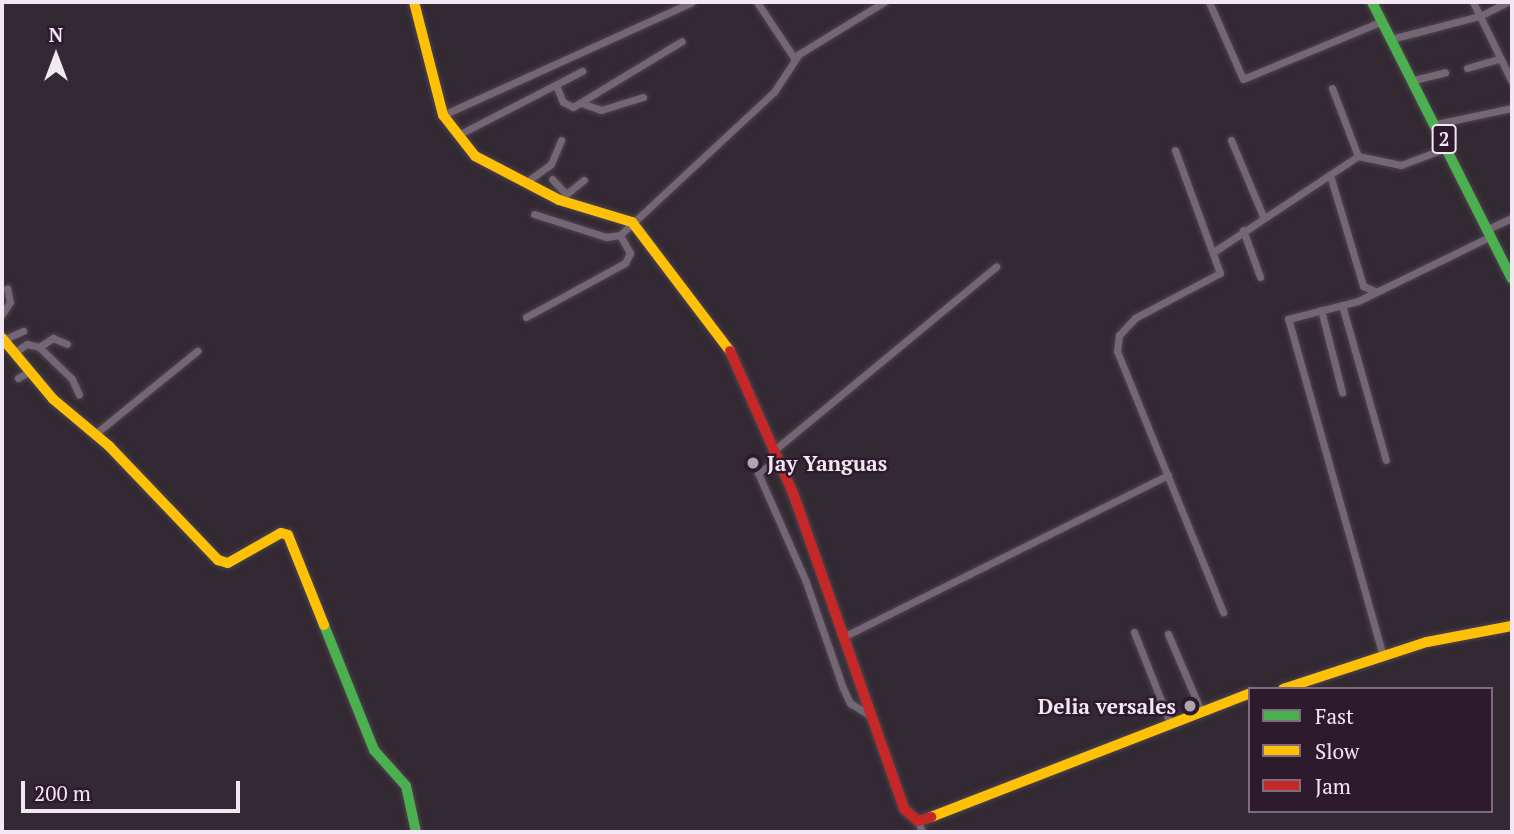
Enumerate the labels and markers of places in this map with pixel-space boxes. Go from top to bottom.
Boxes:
place label: Jay Yanguas [767,450,887,476]
marker: Jay Yanguas [745,455,761,471]
place label: Delia versales [1038,693,1176,719]
marker: Delia versales [1182,698,1198,714]

